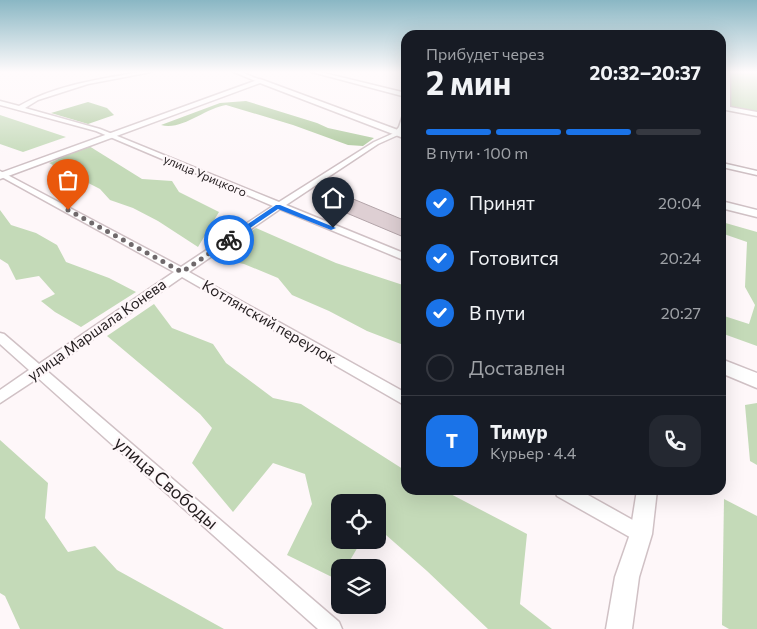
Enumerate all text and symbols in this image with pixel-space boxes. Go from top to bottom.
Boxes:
text: Прибудет через [426,44,545,63]
text: 20:32–20:37 [590,61,701,84]
text: 2 мин [426,62,511,102]
text: В пути · 100 m [426,143,528,162]
street label: улица Урицкого [162,151,249,199]
pin [47,159,89,210]
icon: bag [54,166,82,194]
pin [312,177,354,228]
icon: home [319,184,347,212]
icon: check [426,189,454,217]
text: Принят [469,191,535,214]
text: 20:04 [658,193,701,212]
courier [204,215,254,265]
icon: bike [215,226,243,254]
icon: check [426,244,454,272]
text: Готовится [469,246,559,269]
text: 20:24 [660,248,701,267]
street label: улица Маршала Конева [24,275,169,384]
street label: Котлянский переулок [199,275,340,367]
icon: check [426,299,454,327]
text: В пути [469,301,525,324]
text: 20:27 [661,303,701,322]
text: Доставлен [469,356,565,379]
button: phone [649,415,701,467]
text: Тимур [490,420,548,443]
text: Т [446,429,458,452]
street label: улица Свободы [110,431,223,533]
text: Курьер · 4.4 [490,443,576,462]
map controls [331,494,386,614]
button: locate [331,494,386,549]
button: layers [331,559,386,614]

